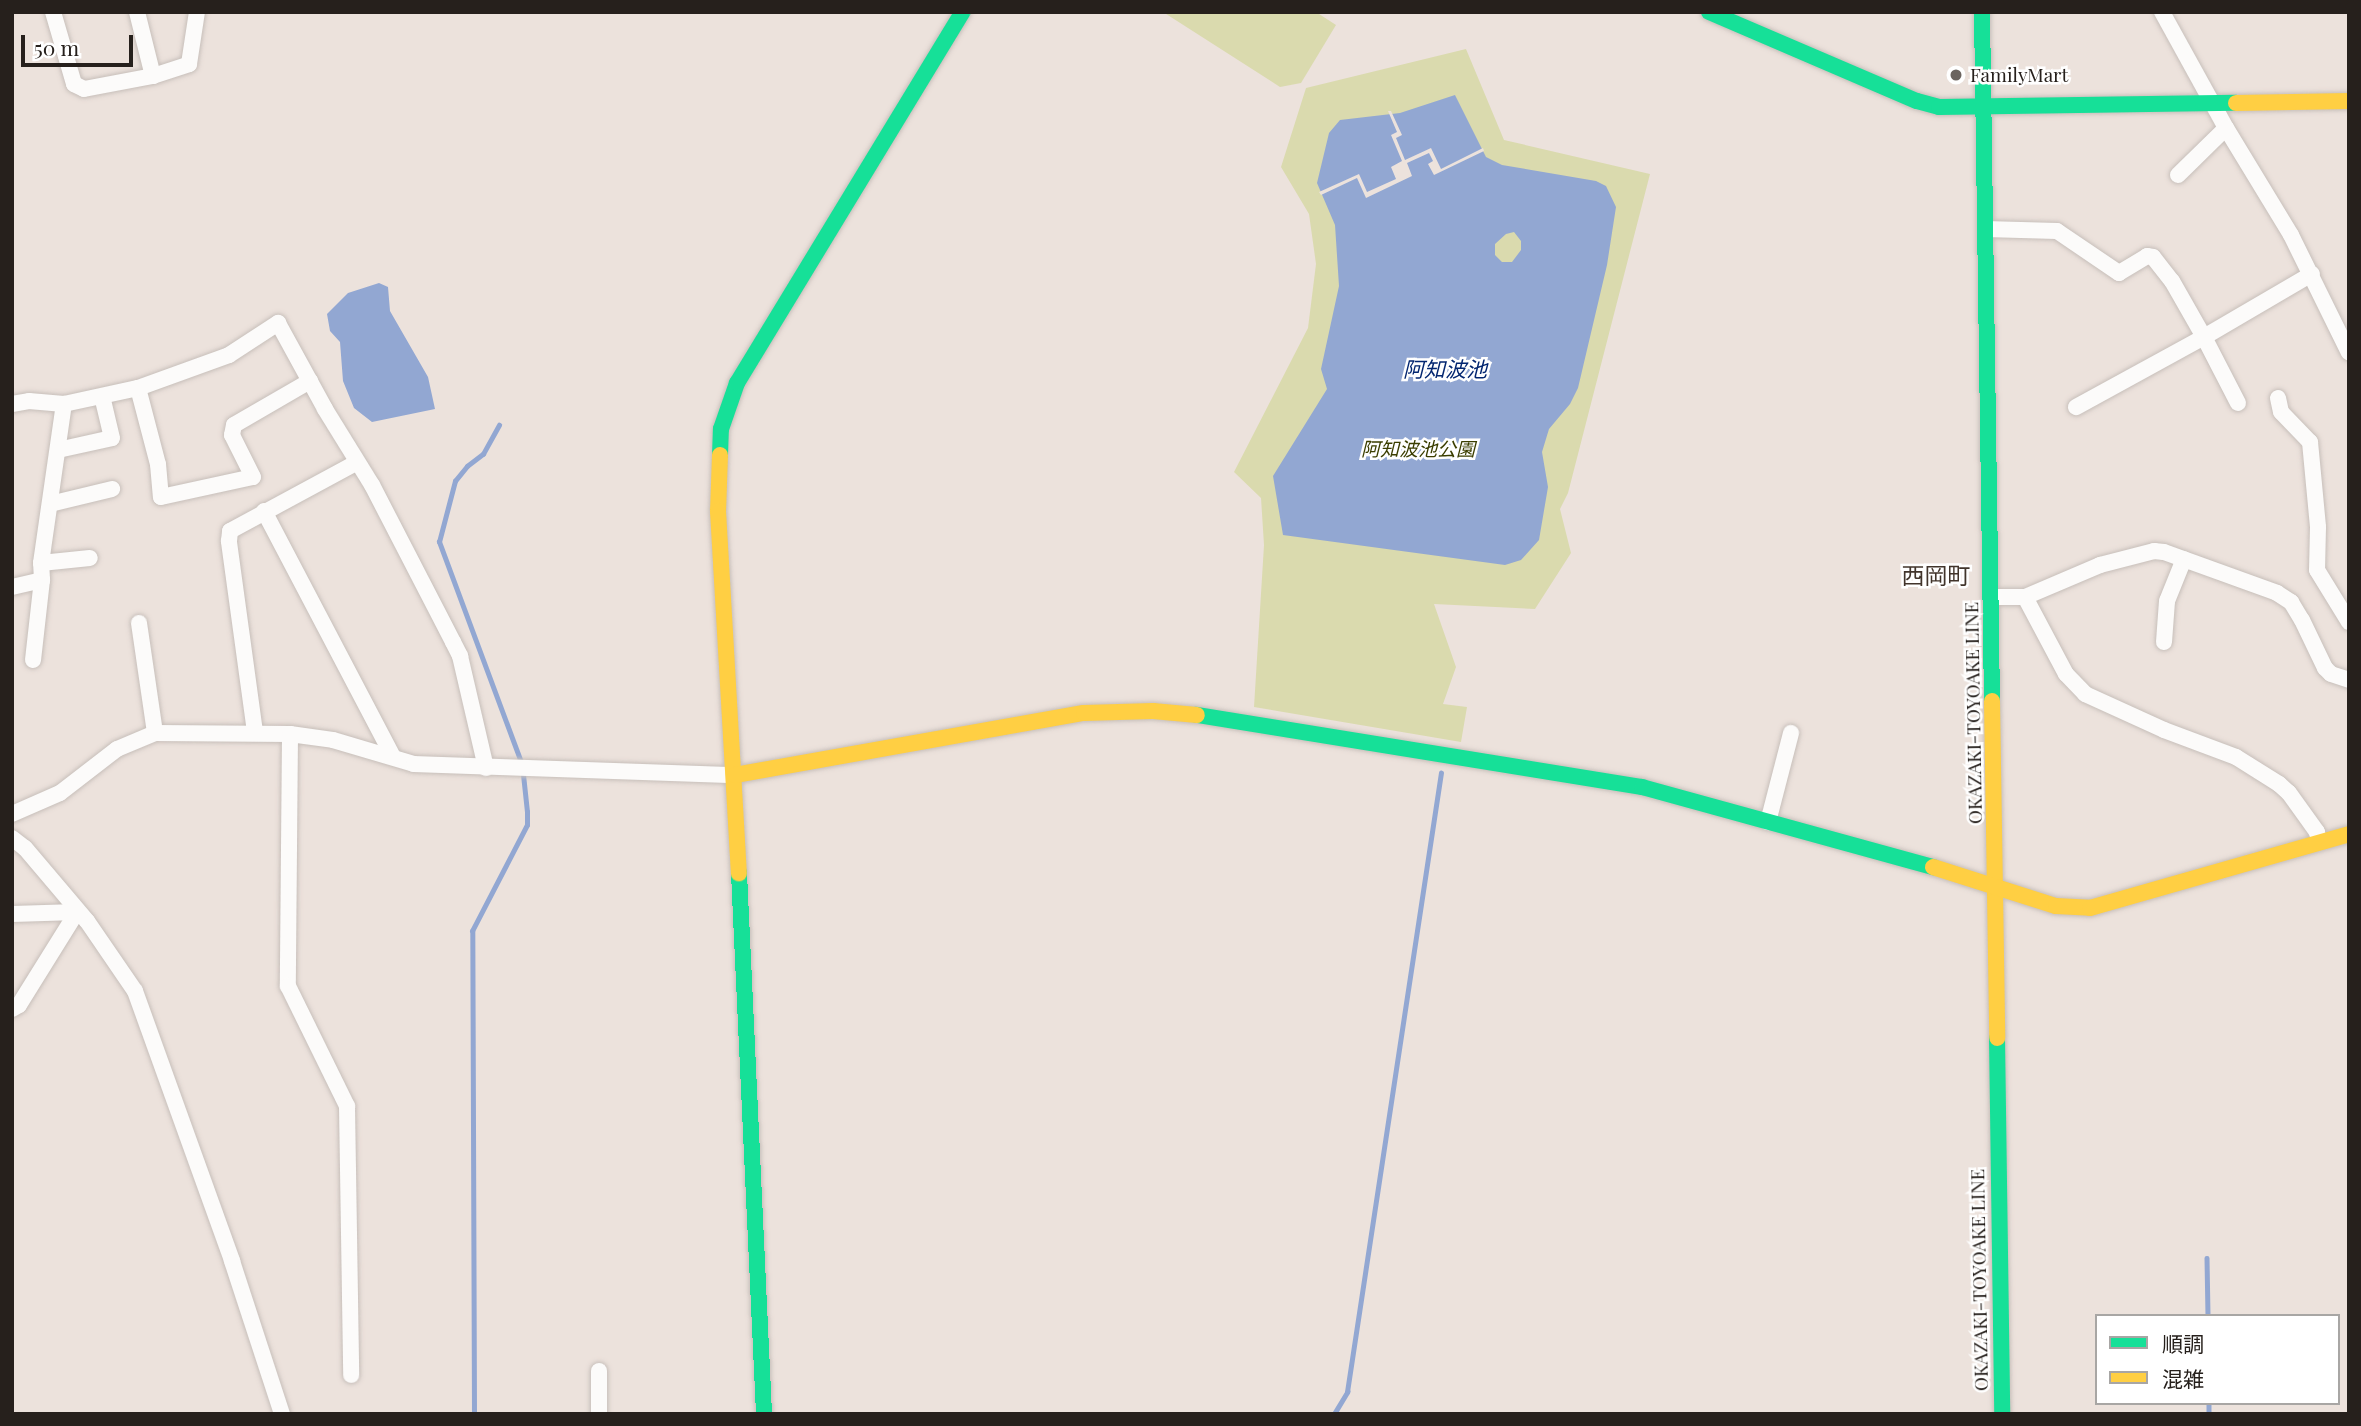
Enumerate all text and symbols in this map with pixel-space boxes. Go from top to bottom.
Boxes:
scale bar [24,21,136,65]
text: 50 m [34,33,79,61]
place label: FamilyMart [1970,64,2068,86]
marker: FamilyMart [1948,67,1964,83]
water label: 阿知波池 [1403,355,1487,381]
park label: 阿知波池公園 [1361,438,1475,460]
district label: 西岡町 [1902,561,1970,589]
street label: OKAZAKI-TOYOAKE LINE [1960,602,1986,824]
street label: OKAZAKI-TOYOAKE LINE [1966,1169,1992,1391]
legend [2095,1314,2340,1405]
text: 順調 [2162,1329,2204,1357]
text: 混雑 [2162,1364,2204,1392]

